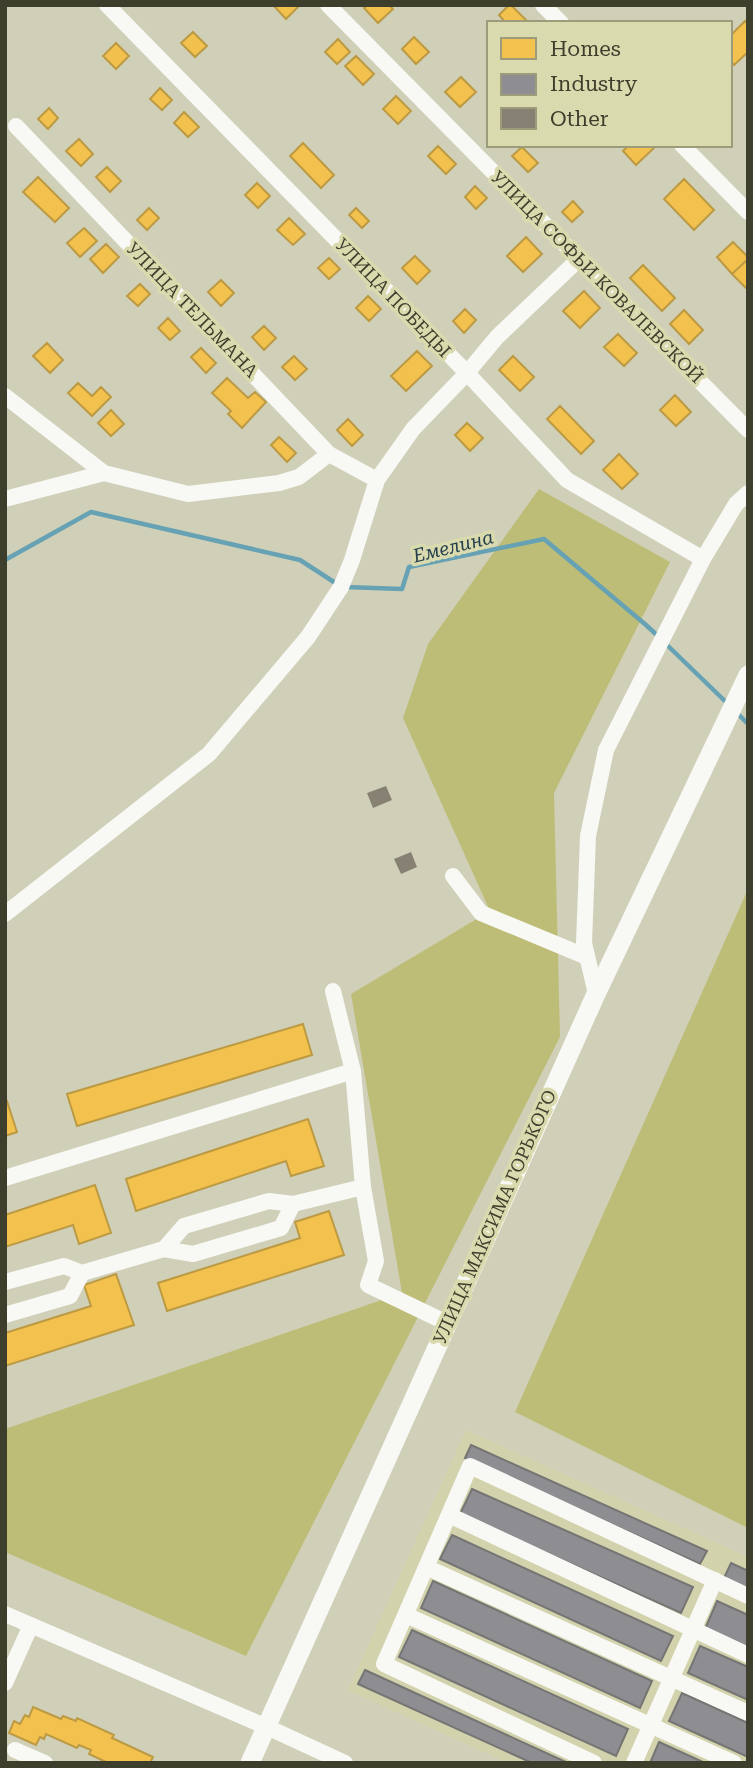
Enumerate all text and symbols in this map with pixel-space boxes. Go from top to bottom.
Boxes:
legend [487,21,732,147]
text: Homes [550,37,621,61]
text: Industry [550,72,638,96]
text: Other [550,107,609,131]
street label: УЛИЦА СОФЬИ КОВАЛЕВСКОЙ [487,166,708,387]
street label: УЛИЦА ПОБЕДЫ [331,234,455,361]
street label: УЛИЦА ТЕЛЬМАНА [122,238,263,382]
water label: Емелина [409,525,496,568]
street label: УЛИЦА МАКСИМА ГОРЬКОГО [429,1086,560,1347]

